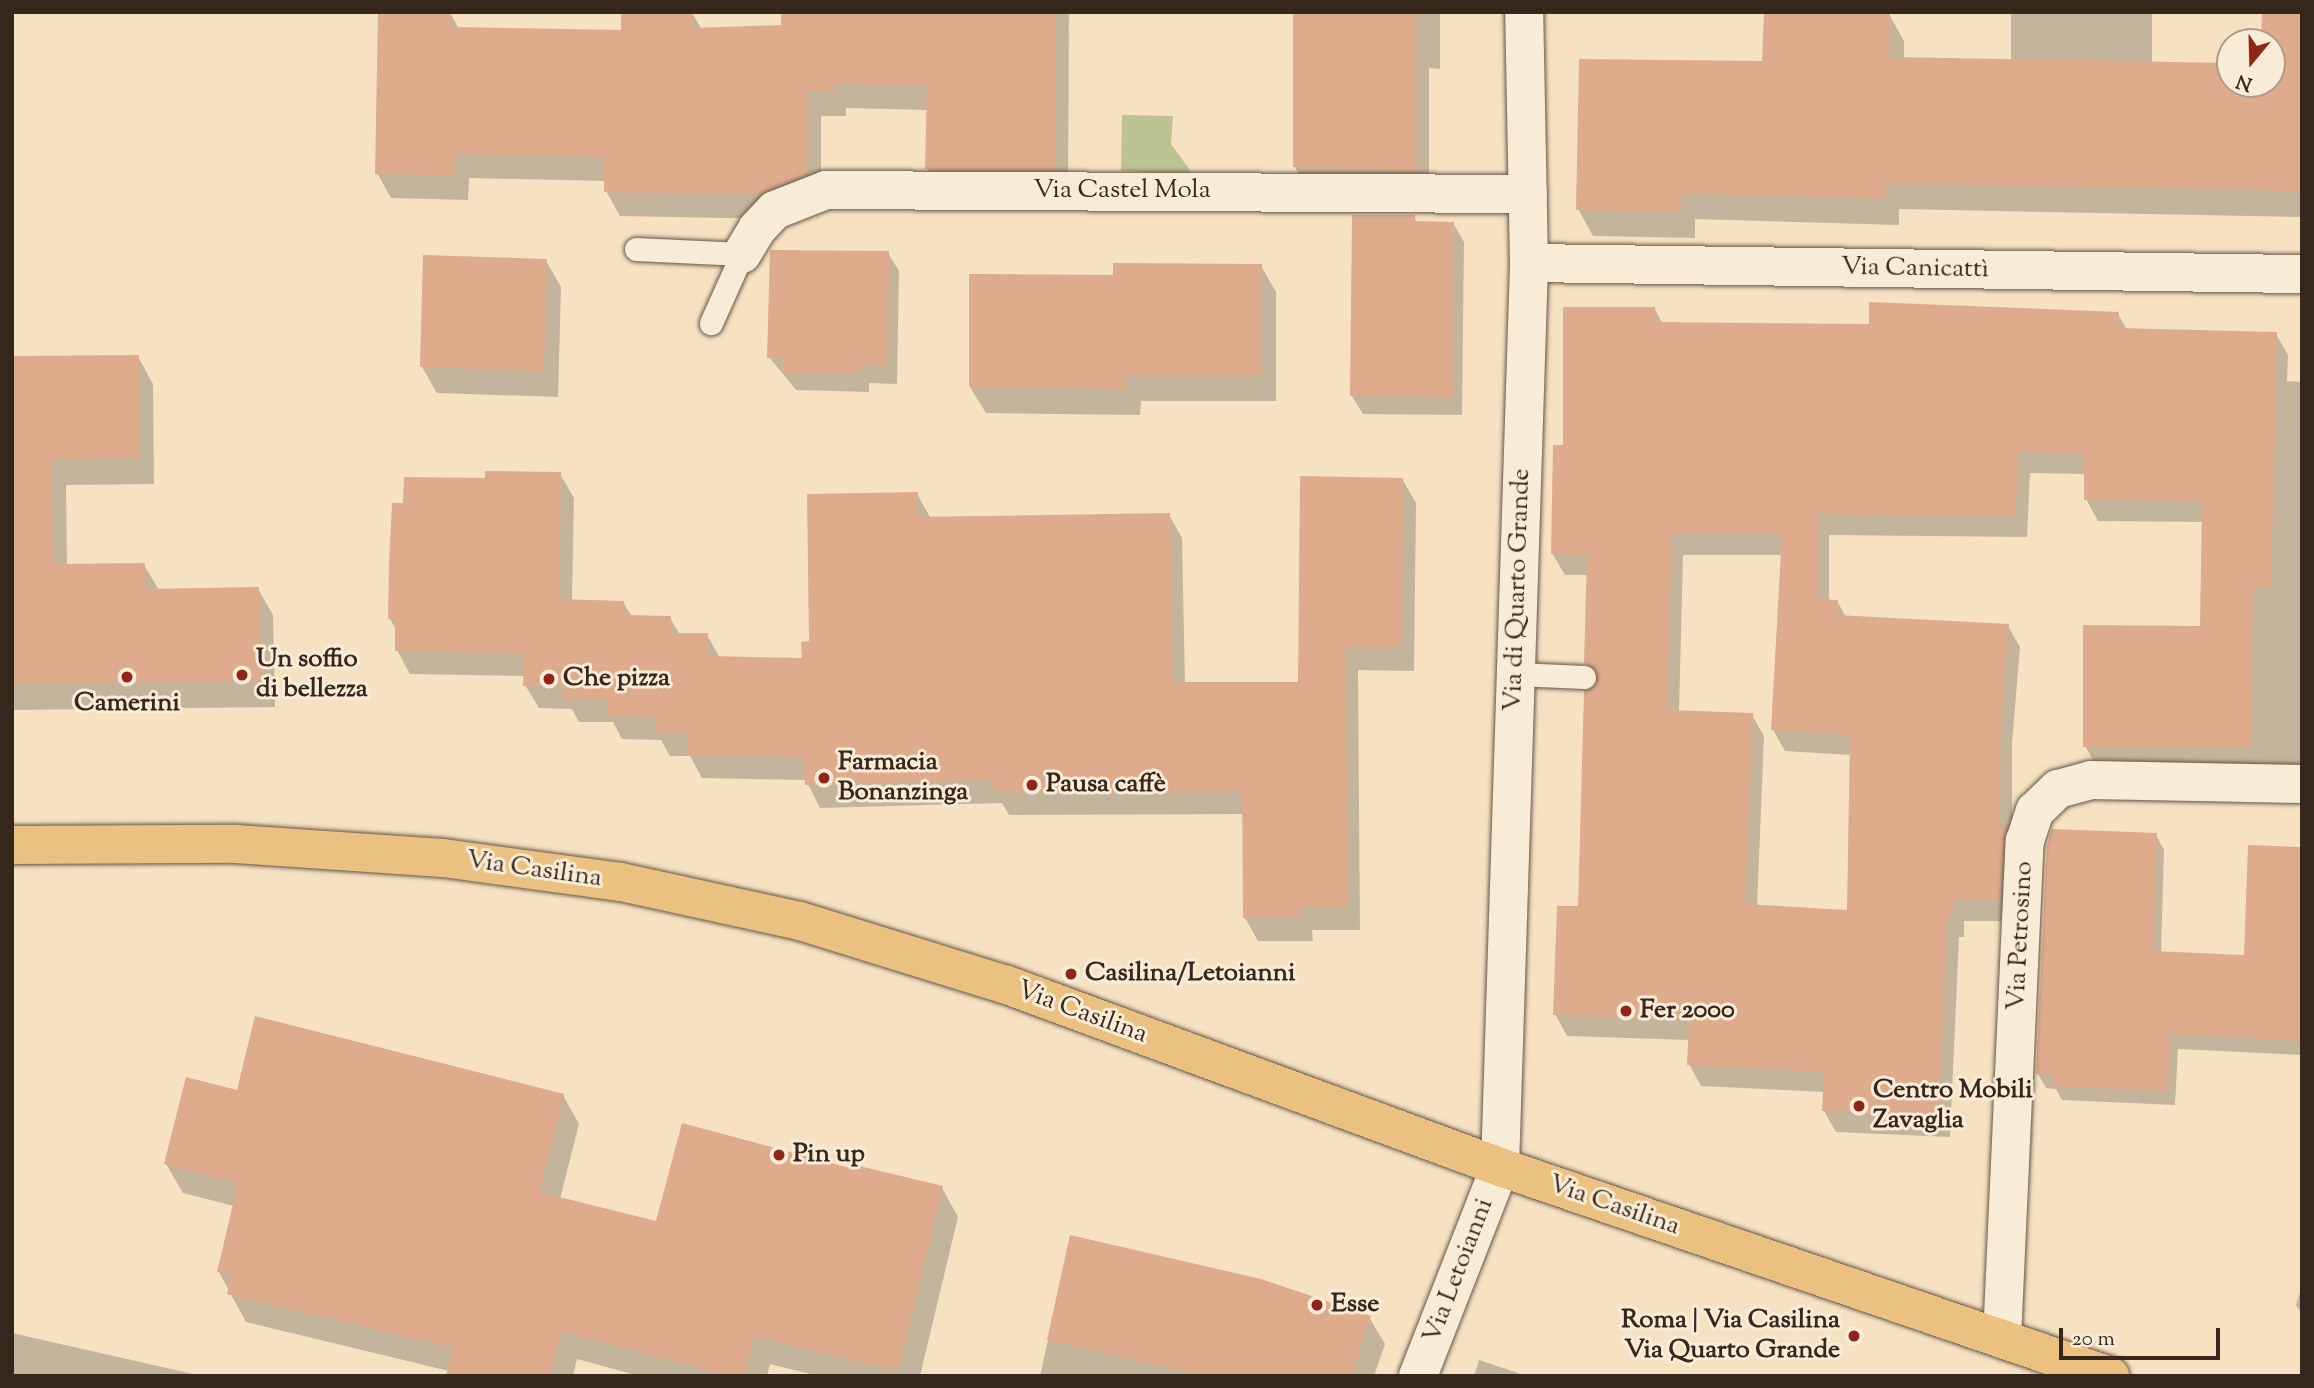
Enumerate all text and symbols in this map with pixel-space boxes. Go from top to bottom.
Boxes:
north arrow [2216,28,2286,98]
text: N [2233,66,2256,97]
street label: Via Castel Mola [1033,175,1211,207]
street label: Via Canicattì [1841,252,1989,286]
street label: Via di Quarto Grande [1498,468,1538,712]
place label: Un soffio di bellezza [256,644,368,706]
place label: Che pizza [563,663,670,695]
marker: Un soffio di bellezza [234,667,250,683]
marker: Camerini [119,669,135,685]
marker: Che pizza [541,671,557,687]
place label: Camerini [74,688,180,720]
place label: Farmacia Bonanzinga [838,747,968,808]
place label: Pausa caffè [1046,769,1166,801]
marker: Farmacia Bonanzinga [816,770,832,786]
marker: Pausa caffè [1024,777,1040,793]
street label: Via Casilina [464,845,604,895]
street label: Via Petrosino [2002,860,2040,1012]
place label: Casilina/Letoianni [1085,958,1295,990]
marker: Casilina/Letoianni [1063,966,1079,982]
street label: Via Casilina [1013,975,1151,1051]
place label: Fer 2000 [1640,995,1735,1027]
marker: Fer 2000 [1618,1003,1634,1019]
place label: Centro Mobili Zavaglia [1873,1075,2033,1136]
marker: Centro Mobili Zavaglia [1851,1098,1867,1114]
place label: Pin up [793,1139,865,1171]
marker: Pin up [771,1147,787,1163]
street label: Via Casilina [1544,1169,1684,1243]
street label: Via Letoianni [1417,1194,1501,1348]
place label: Esse [1331,1289,1379,1321]
marker: Esse [1309,1297,1325,1313]
place label: Roma | Via Casilina Via Quarto Grande [1621,1305,1840,1366]
scale bar [2062,1314,2223,1358]
text: 20 m [2072,1325,2115,1355]
marker: Roma | Via Casilina Via Quarto Grande [1846,1328,1862,1344]

